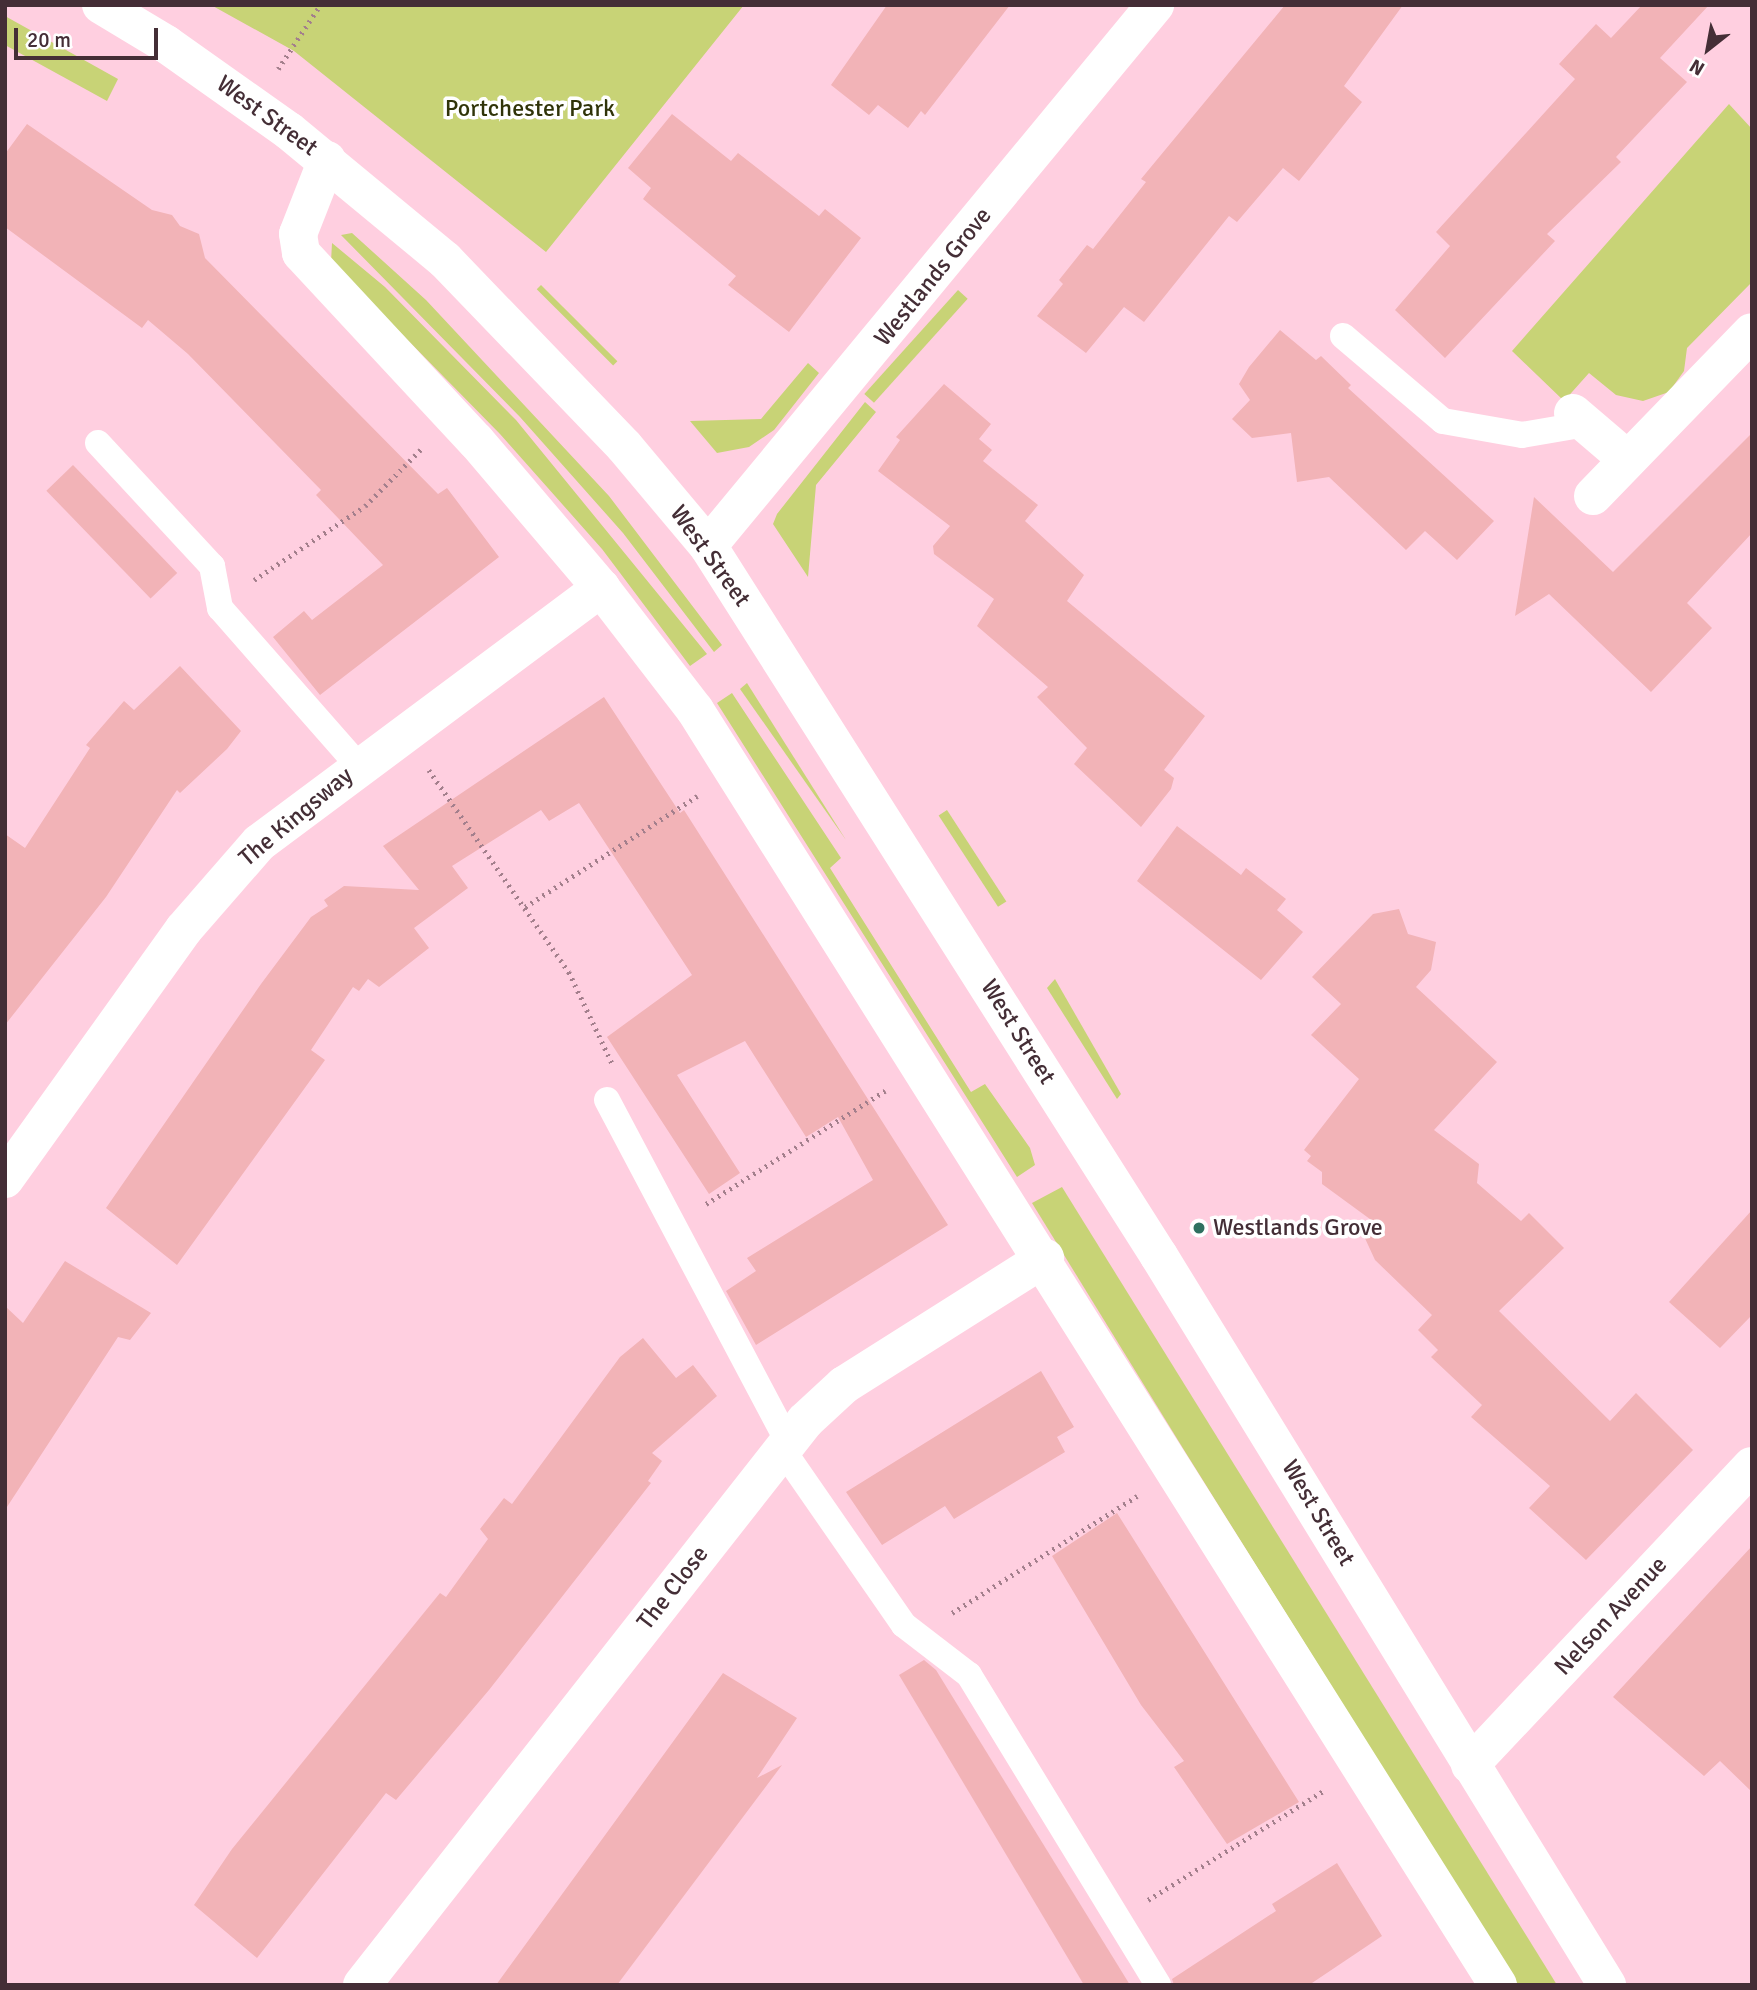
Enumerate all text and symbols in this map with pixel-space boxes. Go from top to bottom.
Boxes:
scale bar [18,14,161,58]
north arrow [1673,14,1743,84]
text: 20 m [27,27,71,53]
text: N [1685,53,1709,81]
street label: West Street [211,70,323,162]
park label: Portchester Park [445,95,615,123]
street label: Westlands Grove [868,202,998,352]
street label: West Street [664,500,756,612]
street label: The Kingsway [233,761,359,873]
street label: West Street [974,974,1062,1090]
place label: Westlands Grove [1213,1214,1383,1242]
marker: Westlands Grove [1191,1220,1207,1236]
street label: West Street [1275,1455,1361,1571]
street label: The Close [631,1540,715,1636]
street label: Nelson Avenue [1549,1551,1673,1681]

